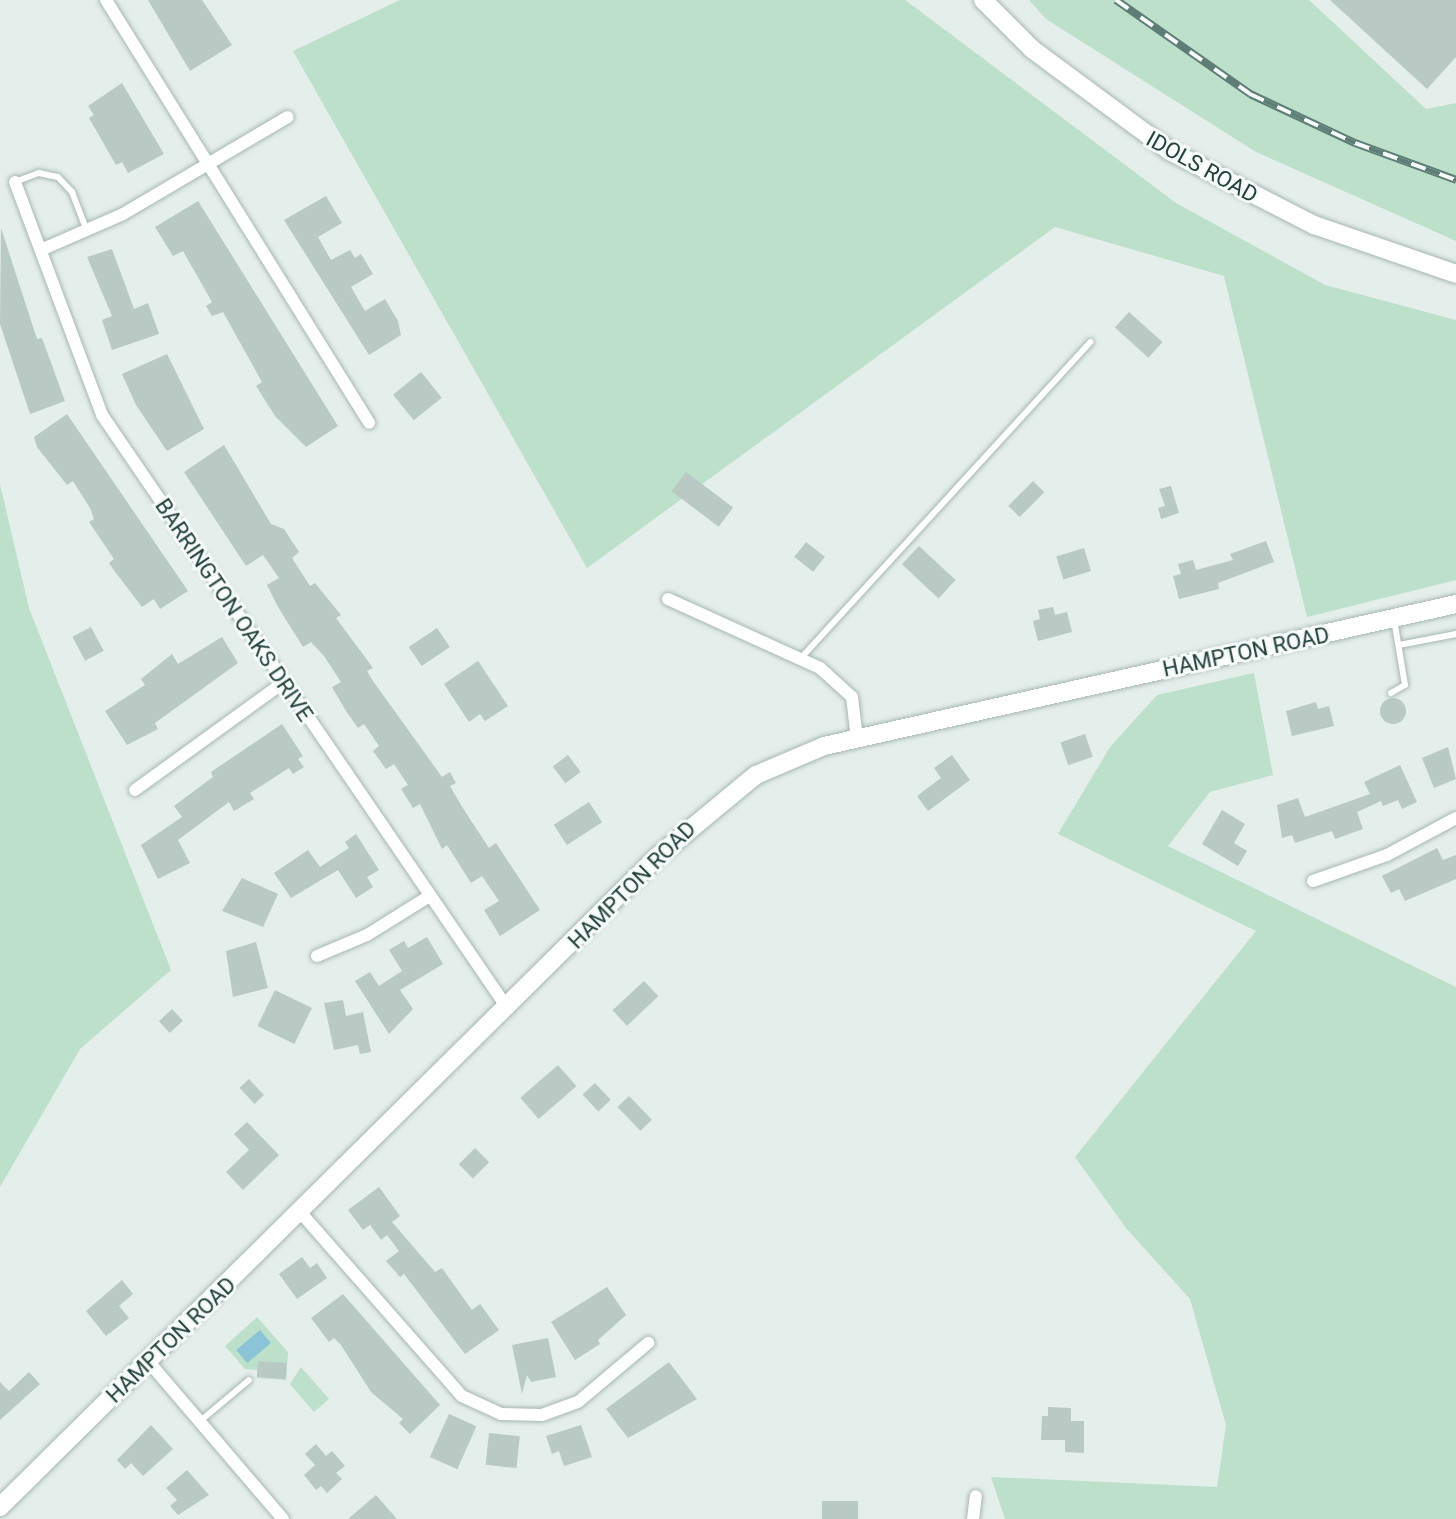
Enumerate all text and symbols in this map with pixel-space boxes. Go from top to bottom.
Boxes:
street label: IDOLS ROAD [1142,126,1262,208]
street label: BARRINGTON OAKS DRIVE [150,494,318,726]
street label: HAMPTON ROAD [1160,621,1332,683]
street label: HAMPTON ROAD [563,816,701,954]
street label: HAMPTON ROAD [101,1272,241,1408]

